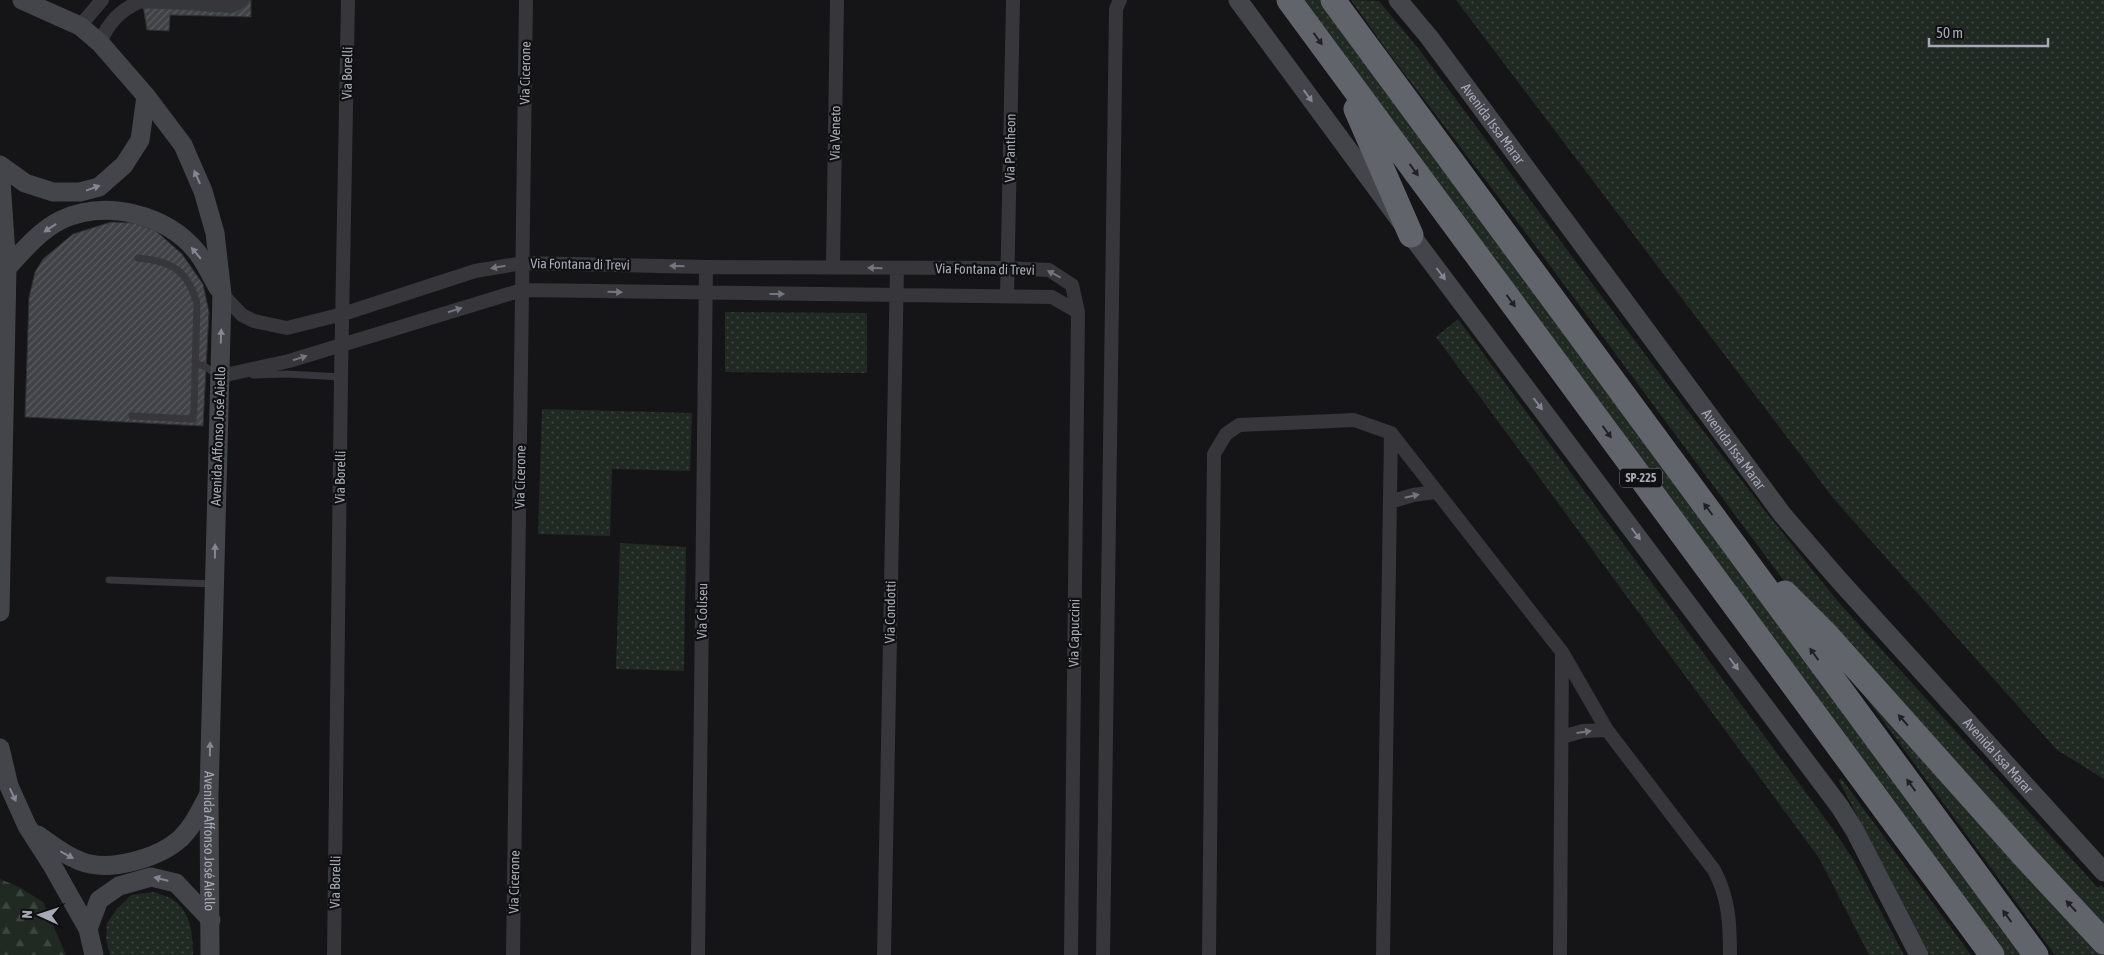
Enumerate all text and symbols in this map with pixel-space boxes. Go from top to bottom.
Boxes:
scale bar [1929,15,2048,47]
text: 50 m [1936,24,1963,41]
one-way arrow [1313,32,1323,46]
street label: Via Cicerone [516,41,534,105]
street label: Via Borelli [339,46,355,100]
street label: Avenida Issa Marar [1458,80,1529,168]
one-way arrow [1303,89,1314,102]
street label: Via Veneto [827,105,843,161]
street label: Via Pantheon [1001,113,1019,183]
one-way arrow [1409,163,1420,176]
one-way arrow [192,170,200,184]
one-way arrow [86,184,101,192]
one-way arrow [43,223,57,233]
one-way arrow [190,246,201,259]
street label: Via Fontana di Trevi [530,255,630,273]
street label: Via Fontana di Trevi [935,260,1035,278]
one-way arrow [669,262,685,270]
one-way arrow [867,263,883,271]
one-way arrow [489,264,505,272]
one-way arrow [1436,267,1446,281]
one-way arrow [1046,270,1061,278]
one-way arrow [607,288,623,296]
one-way arrow [770,290,786,298]
one-way arrow [1506,294,1516,308]
one-way arrow [448,306,463,314]
one-way arrow [217,328,225,344]
one-way arrow [293,353,308,361]
street label: Avenida Affonso José Aiello [208,366,228,506]
one-way arrow [1533,397,1544,410]
street label: Avenida Issa Marar [1699,406,1770,493]
one-way arrow [1602,425,1612,439]
street label: Via Cicerone [511,445,529,509]
street label: Via Borelli [332,450,348,504]
road number: SP-225 [1620,468,1662,488]
one-way arrow [1405,492,1420,500]
one-way arrow [1703,502,1713,516]
one-way arrow [1631,527,1641,541]
one-way arrow [211,543,219,559]
street label: Via Condotti [881,581,899,643]
street label: Via Coliseu [694,583,710,639]
street label: Via Capuccini [1065,599,1083,667]
one-way arrow [1809,648,1820,661]
one-way arrow [1729,657,1739,671]
one-way arrow [1897,715,1909,727]
street label: Avenida Issa Marar [1960,715,2037,797]
one-way arrow [1577,727,1593,735]
one-way arrow [206,741,214,757]
street label: Avenida Affonso José Aiello [201,771,218,911]
one-way arrow [1906,778,1916,792]
one-way arrow [9,788,17,802]
street label: Via Cicerone [505,850,523,914]
one-way arrow [59,851,74,859]
street label: Via Borelli [327,855,343,909]
one-way arrow [154,875,169,883]
north arrow [15,890,65,940]
one-way arrow [2065,900,2077,912]
one-way arrow [2002,909,2012,923]
text: N [19,910,35,919]

